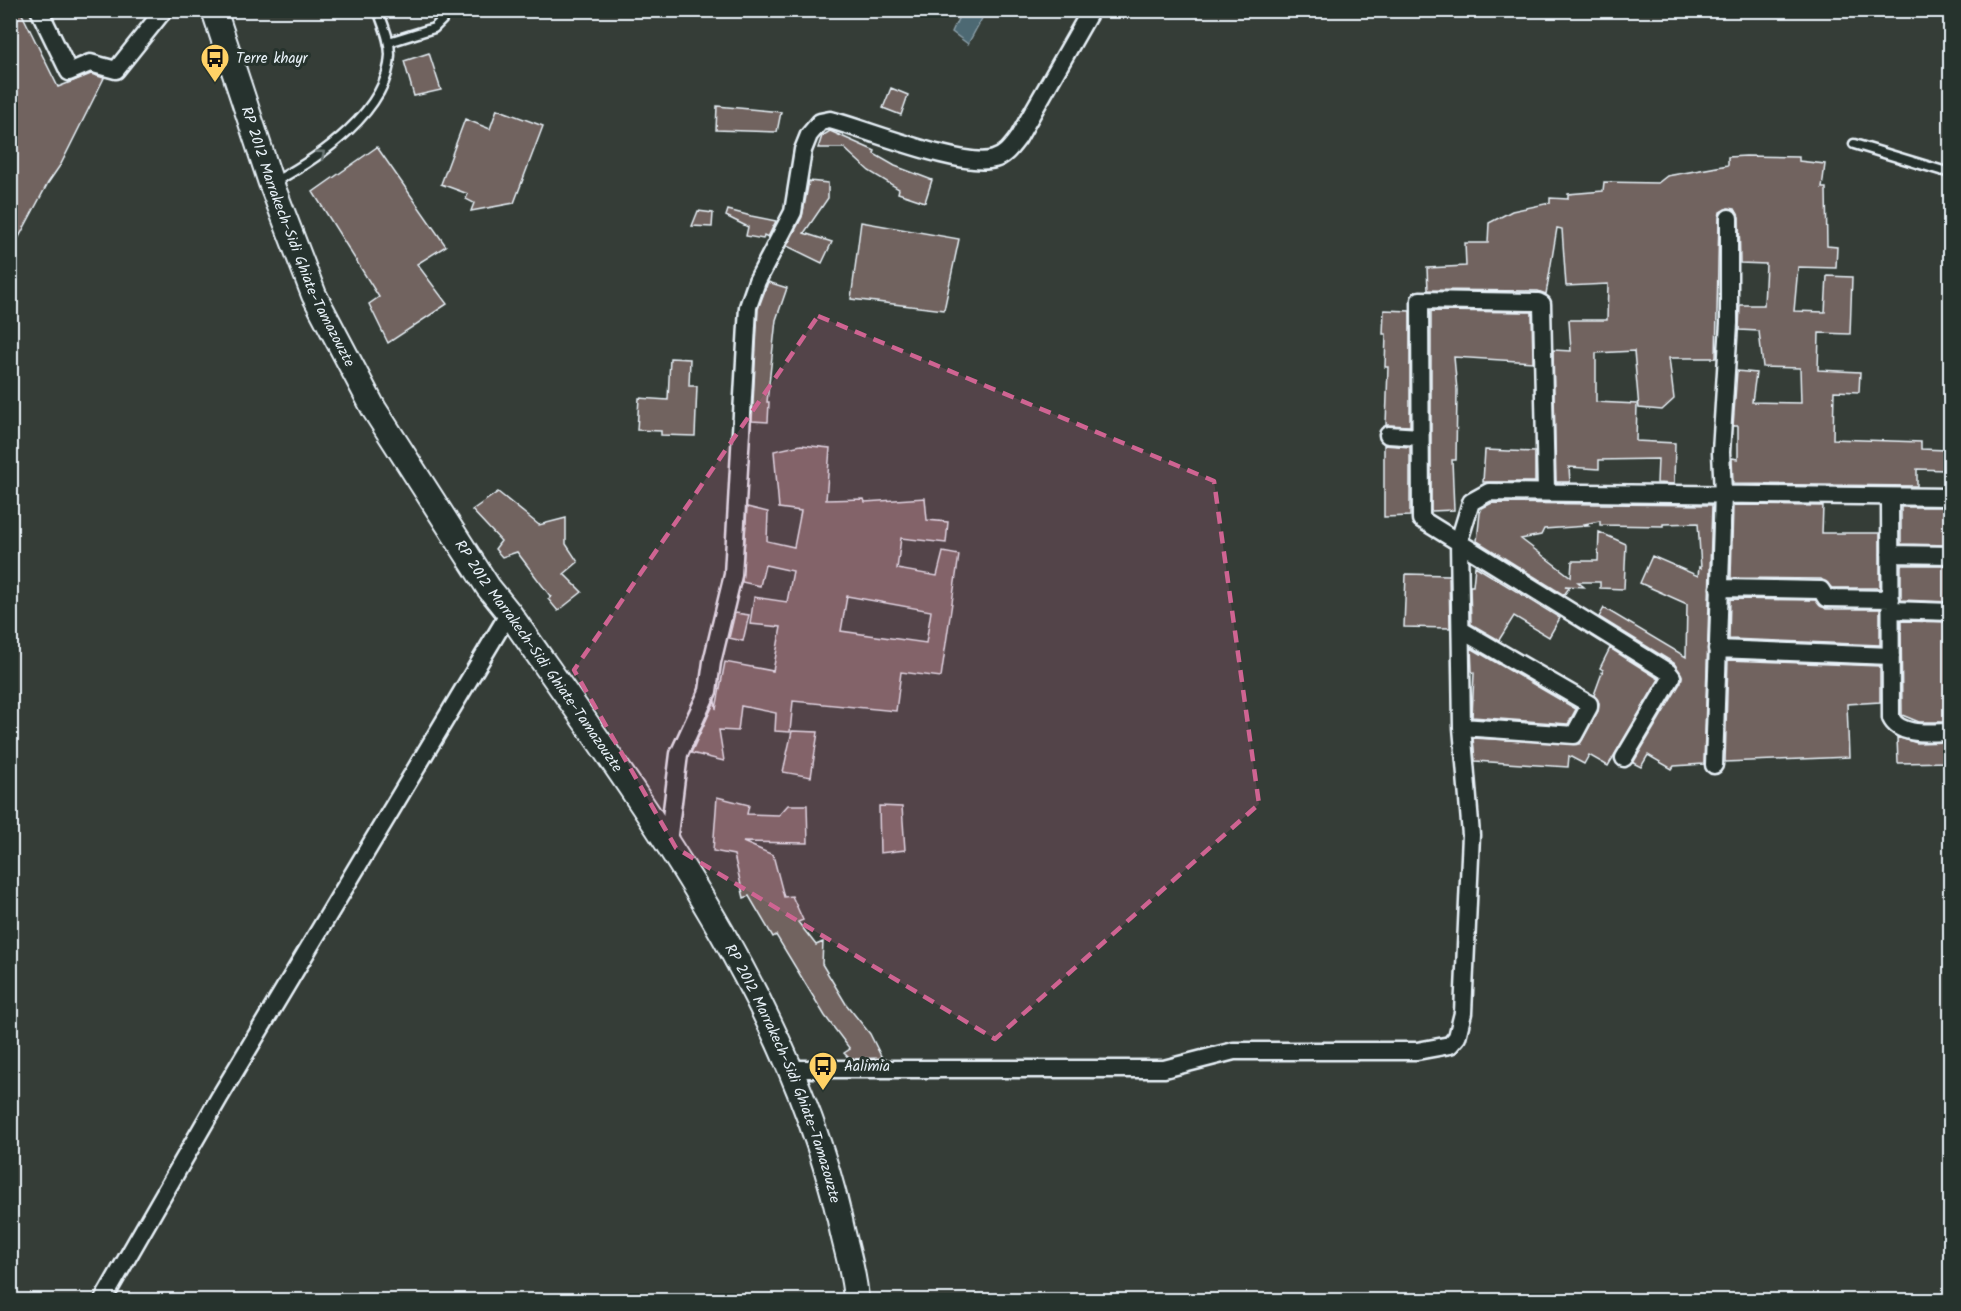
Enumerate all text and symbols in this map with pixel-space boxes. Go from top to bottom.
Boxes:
bus stop icon: Terre khayr [199,42,231,84]
place label: Terre khayr [236,47,309,71]
street label: RP 2012 Marrakech-Sidi Ghiate-Tamazouzte [234,104,361,372]
one-way arrow [314,150,325,161]
street label: RP 2012 Marrakech-Sidi Ghiate-Tamazouzte [448,535,628,778]
street label: RP 2012 Marrakech-Sidi Ghiate-Tamazouzte [718,940,847,1206]
bus stop icon: Aalimia [807,1050,839,1092]
place label: Aalimia [844,1055,890,1079]

